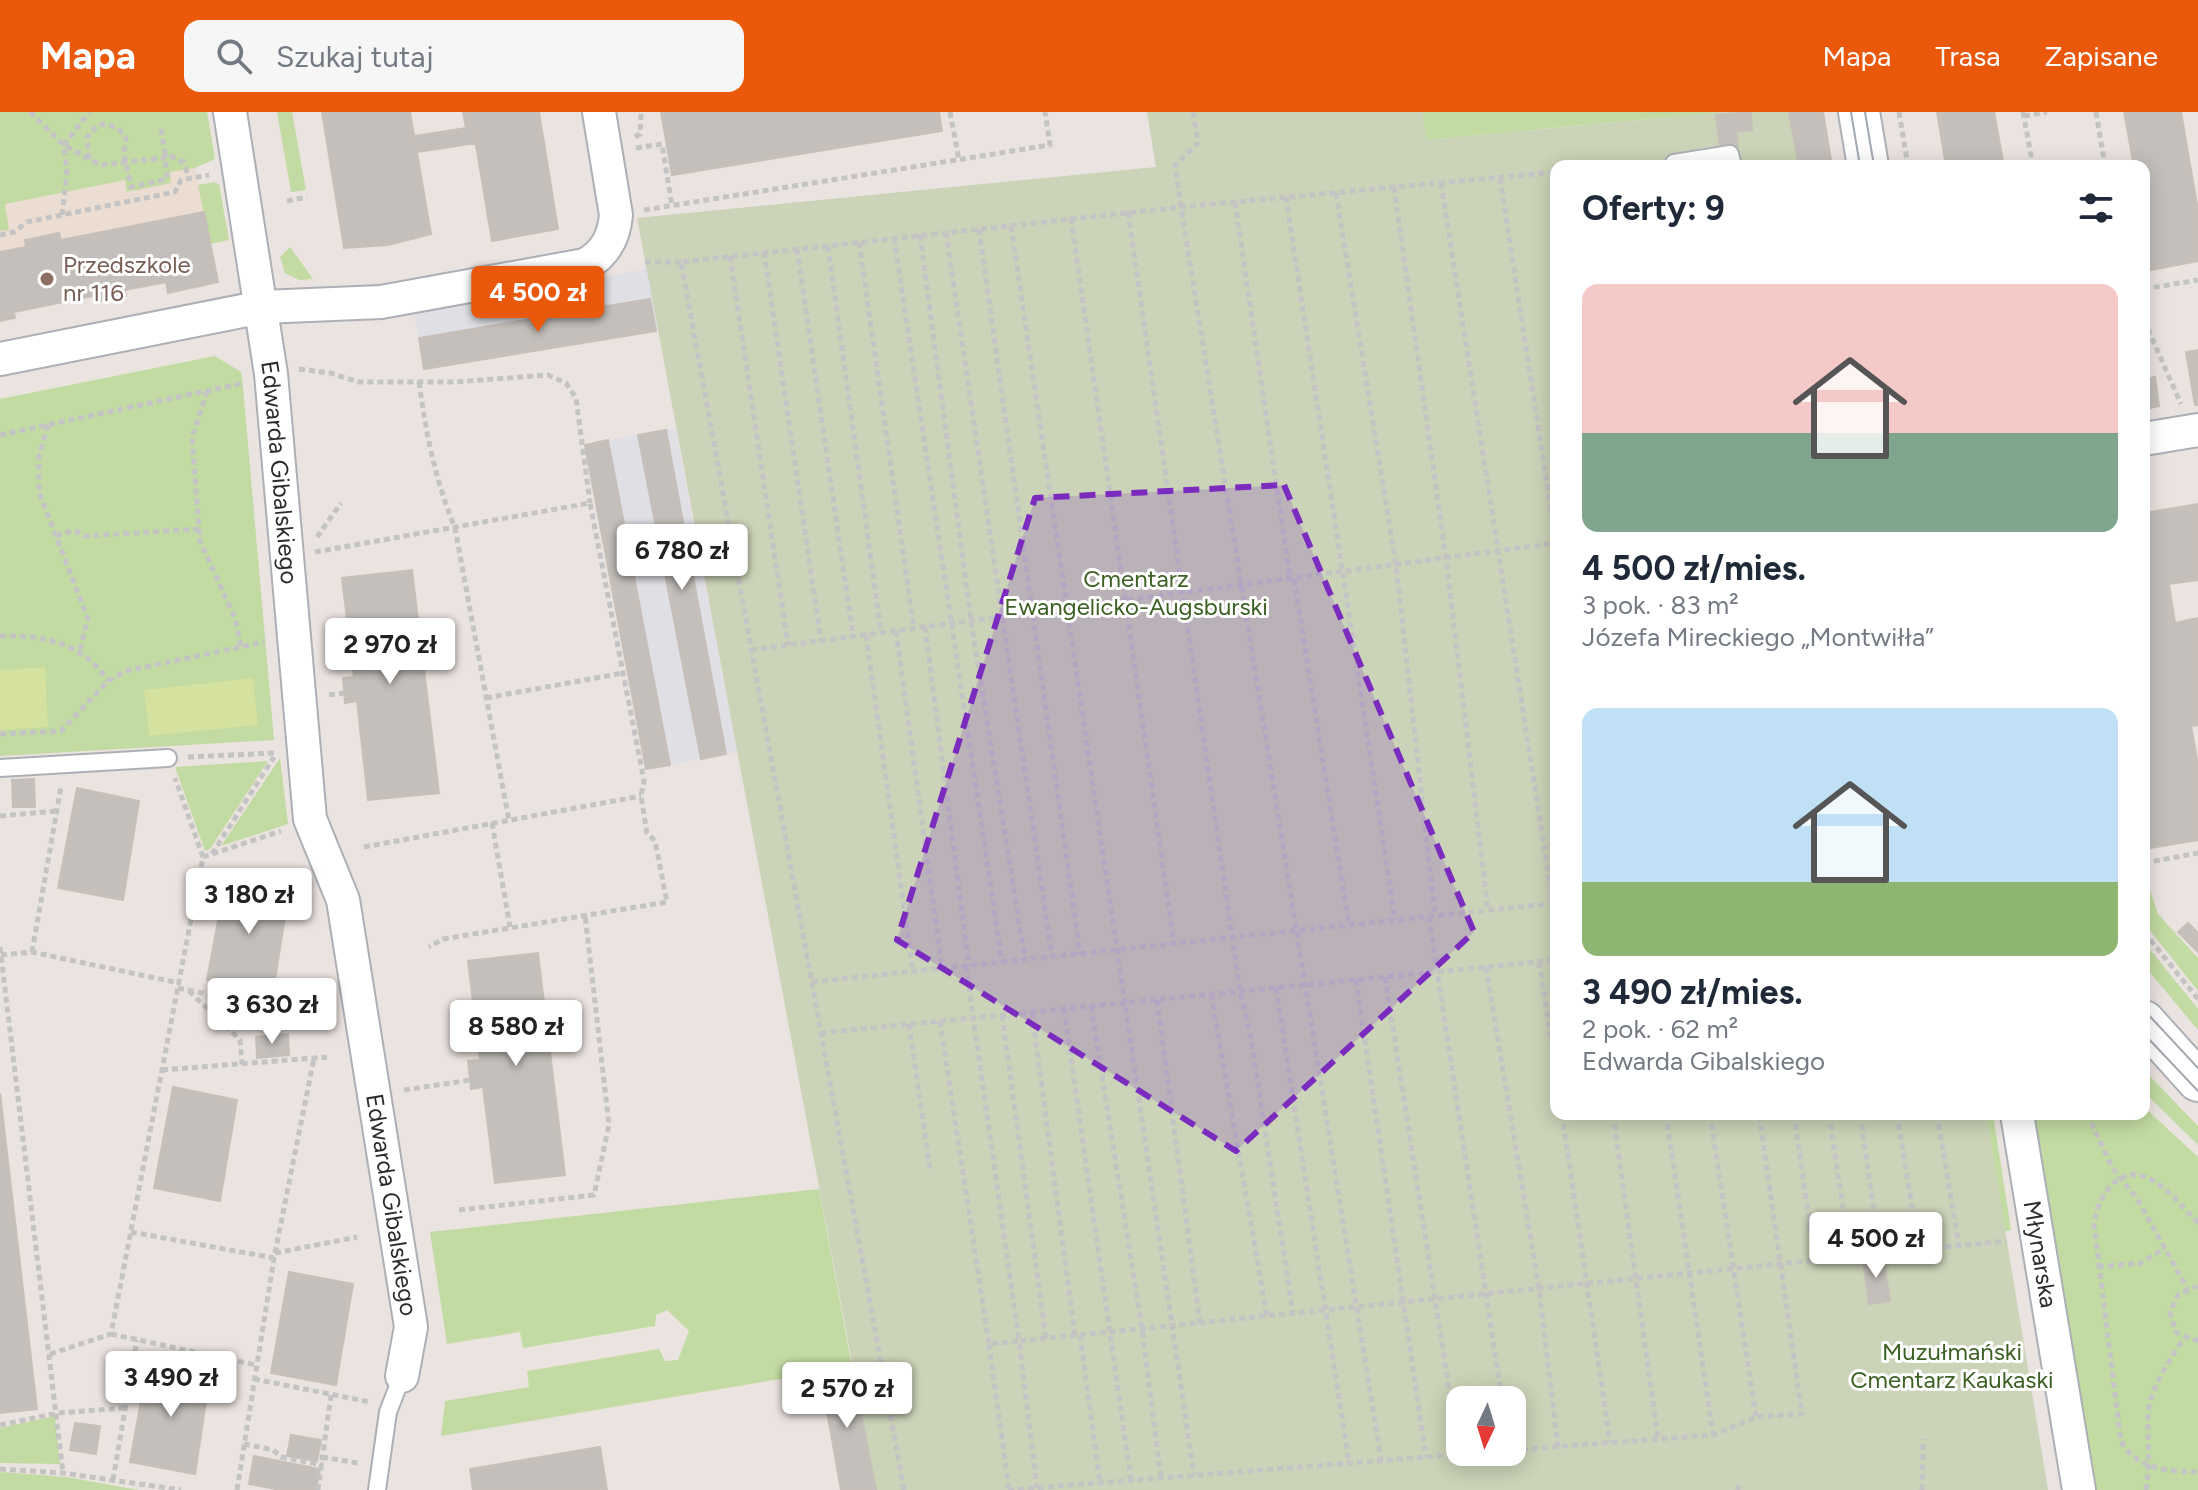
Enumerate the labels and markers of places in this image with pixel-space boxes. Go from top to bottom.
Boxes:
place label: Przedszkole nr 116 [63,250,191,307]
pin: 4 500 zł [455,266,621,334]
marker: Przedszkole nr 116 [38,270,56,288]
pin: 6 780 zł [599,524,765,592]
pin: 2 970 zł [307,618,473,686]
pin: 3 180 zł [166,868,332,936]
pin: 3 630 zł [189,978,355,1046]
pin: 8 580 zł [433,1000,599,1068]
pin: 4 500 zł [1793,1212,1959,1280]
pin: 3 490 zł [88,1351,254,1419]
pin: 2 570 zł [764,1362,930,1430]

